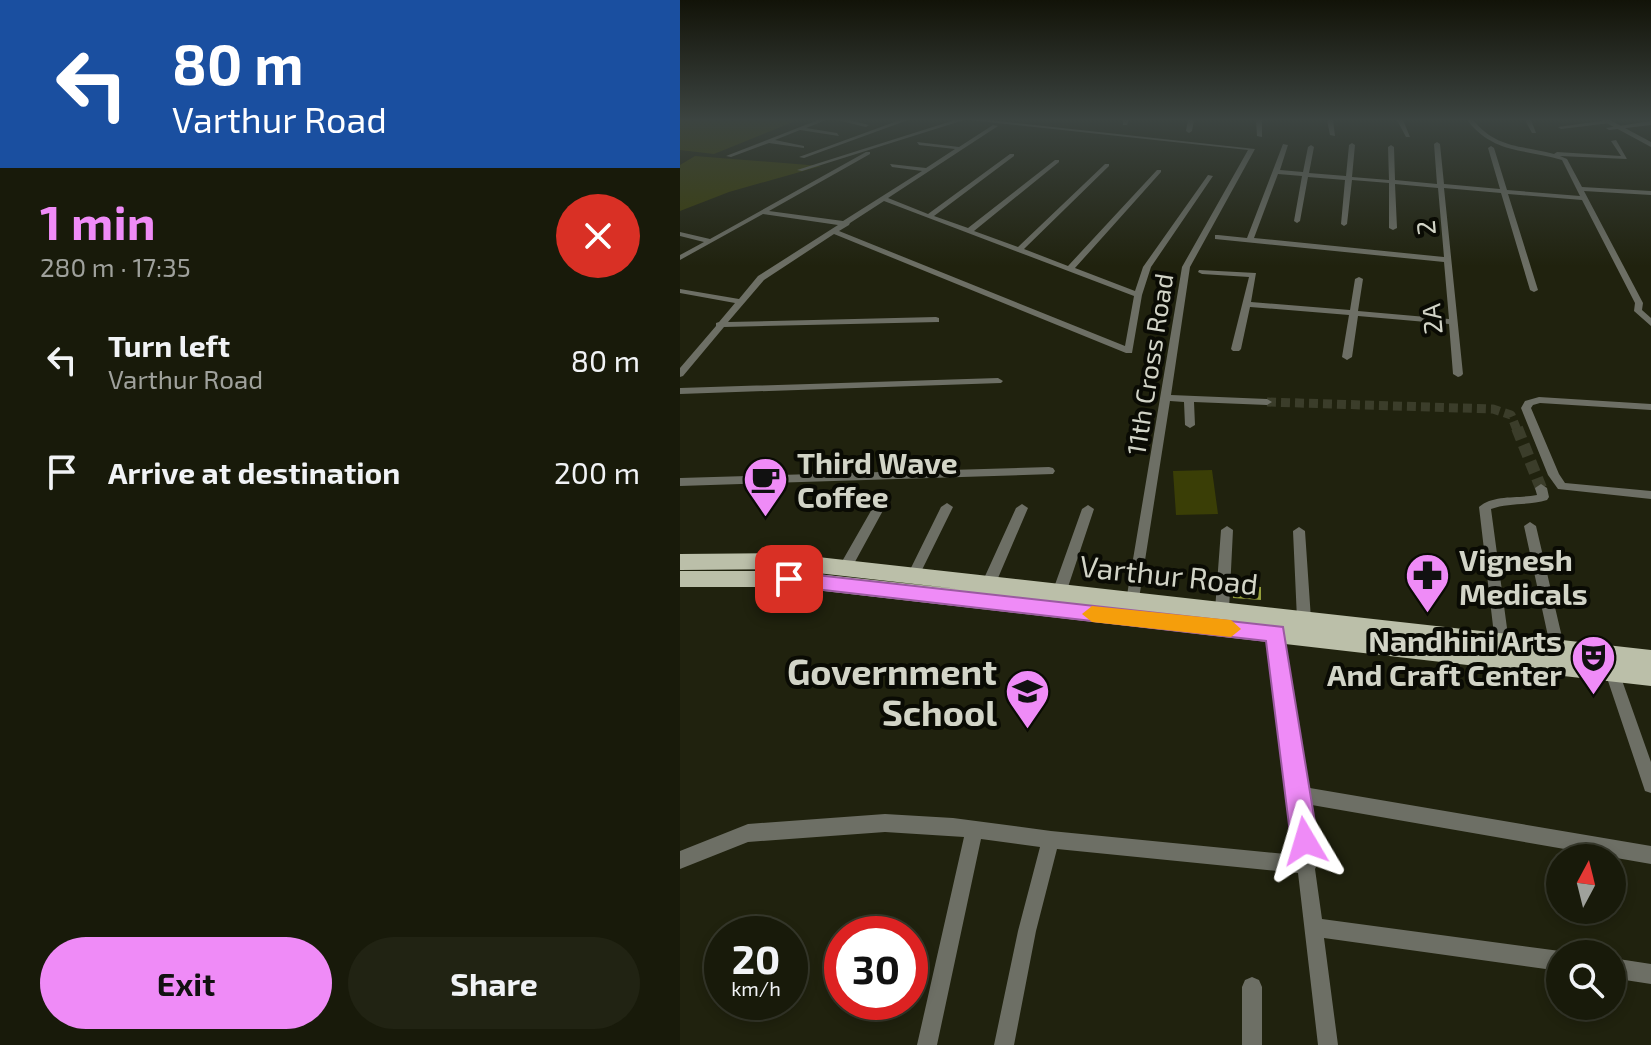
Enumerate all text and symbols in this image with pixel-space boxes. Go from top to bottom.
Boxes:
text: 80 m [172,29,304,96]
icon: left [40,32,144,136]
text: Varthur Road [172,97,387,140]
text: 1 min [40,192,156,250]
button: close [556,194,640,278]
street label: 2 [1409,219,1441,237]
text: 280 m · 17:35 [40,251,191,282]
street label: 11th Cross Road [1119,271,1179,457]
street label: 2A [1414,302,1448,336]
text: Turn left [108,327,230,363]
icon: left [40,338,84,382]
text: 80 m [571,342,640,378]
text: Varthur Road [108,363,263,394]
place label: Third Wave Coffee [797,444,958,514]
icon: arrive [40,450,84,494]
text: Arrive at destination [108,454,400,490]
text: 200 m [554,454,640,490]
cafe icon: Third Wave Coffee [742,455,790,518]
place label: Vignesh Medicals [1459,541,1588,611]
pin [755,545,823,613]
street label: Varthur Road [1078,547,1260,601]
pharmacy icon: Vignesh Medicals [1404,552,1452,615]
icon: arrive [767,557,811,601]
place label: Nandhini Arts And Craft Center [1327,622,1562,692]
theatre icon: Nandhini Arts And Craft Center [1569,633,1617,696]
place label: Government School [787,649,997,733]
school or university icon: Government School [1004,667,1052,730]
position arrow [1263,799,1347,883]
north arrow [1546,844,1626,924]
map controls [1546,844,1626,1020]
speed limit sign: 30 [824,916,928,1020]
text: 20 [732,934,780,982]
button: Exit [40,937,332,1029]
button: Share [348,937,640,1029]
button: search [1546,940,1626,1020]
text: km/h [731,976,781,1000]

